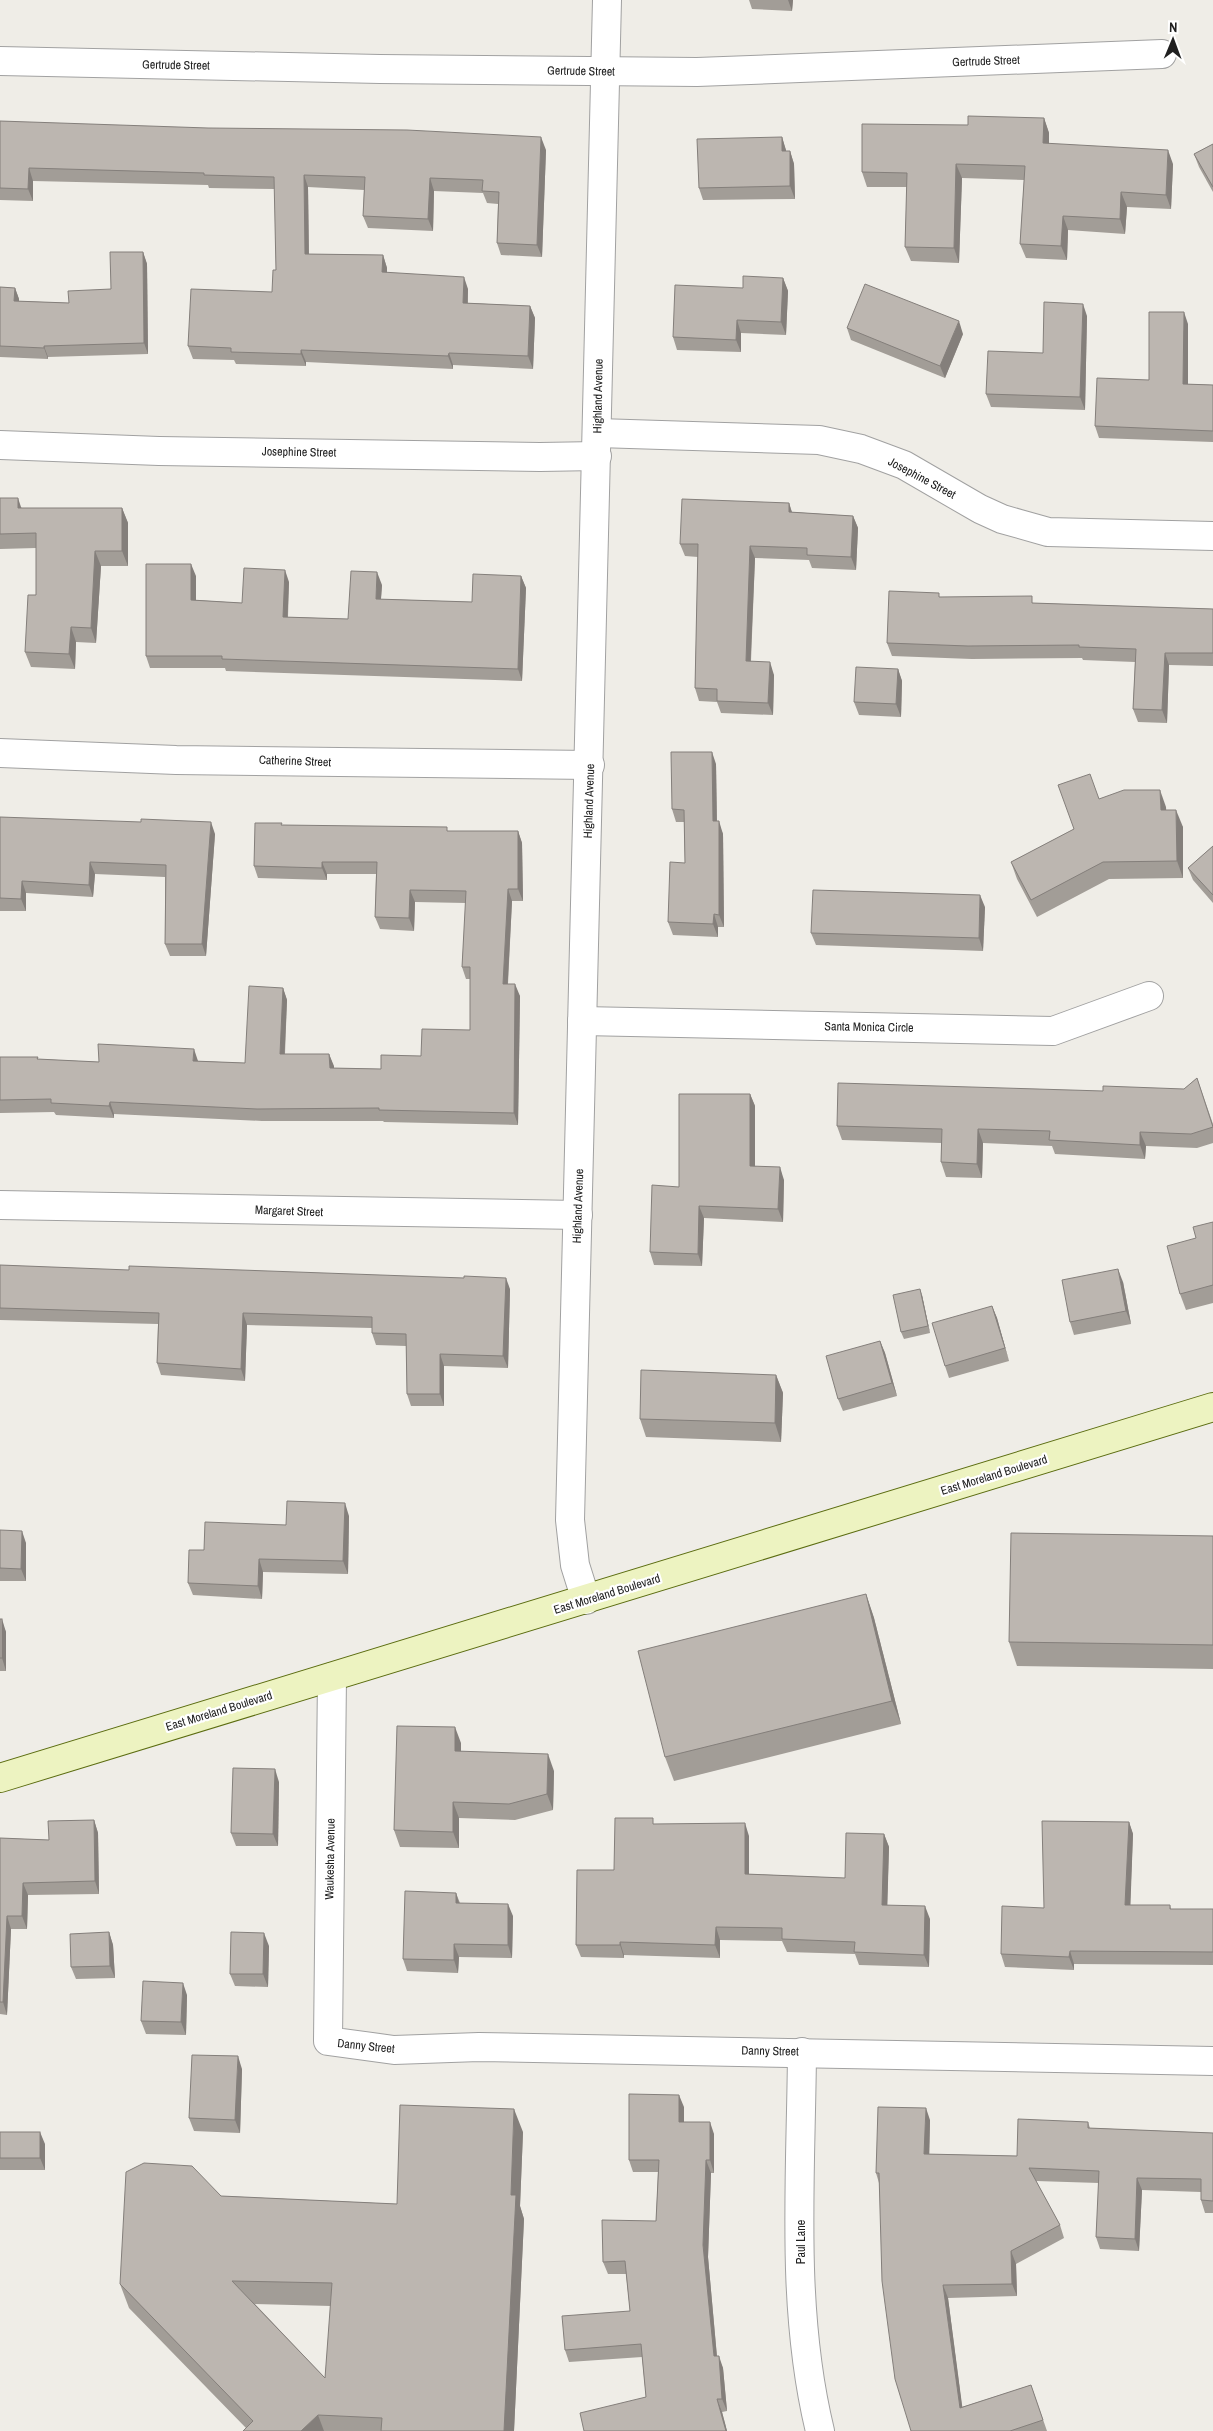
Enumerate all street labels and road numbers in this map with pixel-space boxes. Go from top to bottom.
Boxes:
street label: Gertrude Street [952,52,1020,70]
street label: Gertrude Street [142,56,210,74]
street label: Gertrude Street [547,62,615,80]
street label: Highland Avenue [589,358,607,434]
street label: Josephine Street [262,443,337,461]
street label: Josephine Street [885,453,959,503]
street label: Catherine Street [259,752,332,770]
street label: Highland Avenue [580,763,598,839]
street label: Santa Monica Circle [824,1018,914,1036]
street label: Highland Avenue [569,1168,587,1244]
street label: Margaret Street [255,1202,324,1220]
street label: East Moreland Boulevard [939,1451,1049,1499]
street label: East Moreland Boulevard [552,1570,662,1618]
street label: East Moreland Boulevard [164,1687,274,1735]
street label: Waukesha Avenue [321,1818,339,1900]
street label: Danny Street [337,2035,396,2057]
street label: Danny Street [741,2043,799,2060]
street label: Paul Lane [793,2220,809,2264]

